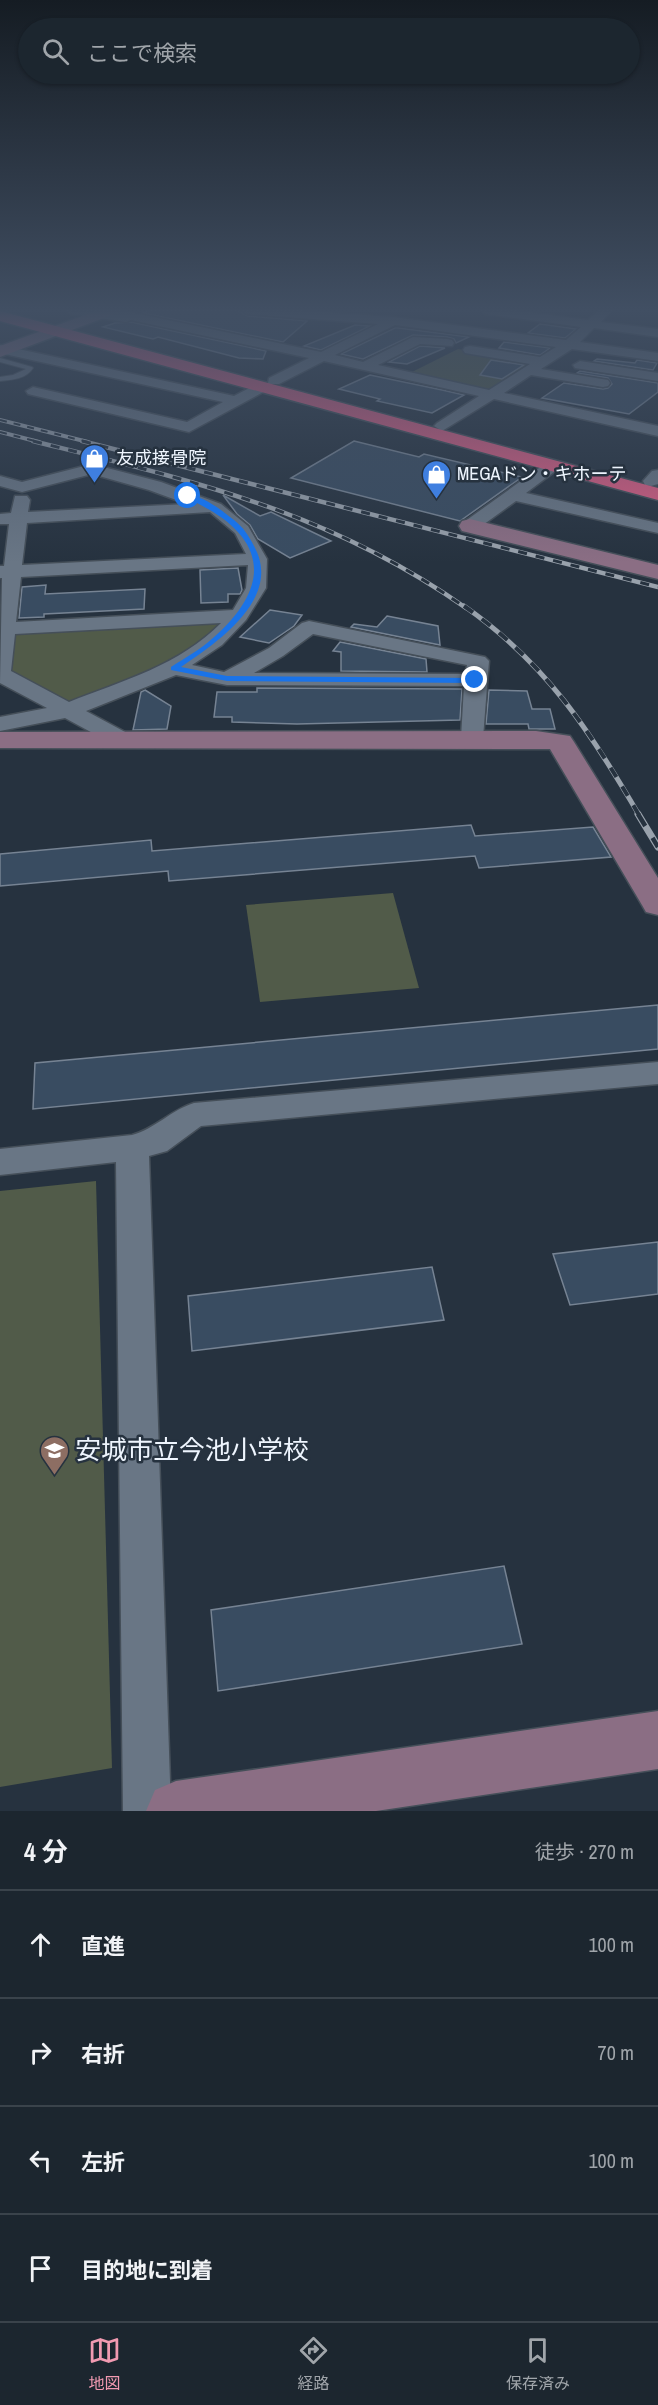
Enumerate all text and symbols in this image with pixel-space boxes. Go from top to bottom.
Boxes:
search box [18,18,640,84]
icon: search [39,35,72,68]
text: ここで検索 [87,38,197,68]
shop icon: 友成接骨院 [79,442,111,484]
place label: 友成接骨院 [116,445,206,470]
shop icon: MEGAドン・キホーテ [420,458,452,500]
place label: MEGAドン・キホーテ [457,461,626,486]
route start [174,482,200,508]
route end [461,666,487,692]
place label: 安城市立今池小学校 [75,1432,309,1467]
school or university icon: 安城市立今池小学校 [38,1434,70,1476]
text: 4 分 [24,1834,68,1869]
text: 徒歩 · 270 m [535,1838,634,1865]
icon: ahead [24,1928,57,1961]
text: 直進 [81,1931,125,1961]
text: 100 m [588,1931,634,1958]
icon: right [24,2036,57,2069]
text: 右折 [81,2039,125,2069]
text: 70 m [598,2039,634,2066]
icon: left [24,2144,57,2177]
text: 左折 [81,2147,125,2177]
text: 100 m [588,2147,634,2174]
icon: arrive [24,2252,57,2285]
text: 目的地に到着 [81,2255,213,2285]
tab: 地図 [88,2334,121,2394]
tab: 経路 [297,2334,330,2394]
tab: 保存済み [506,2334,570,2394]

